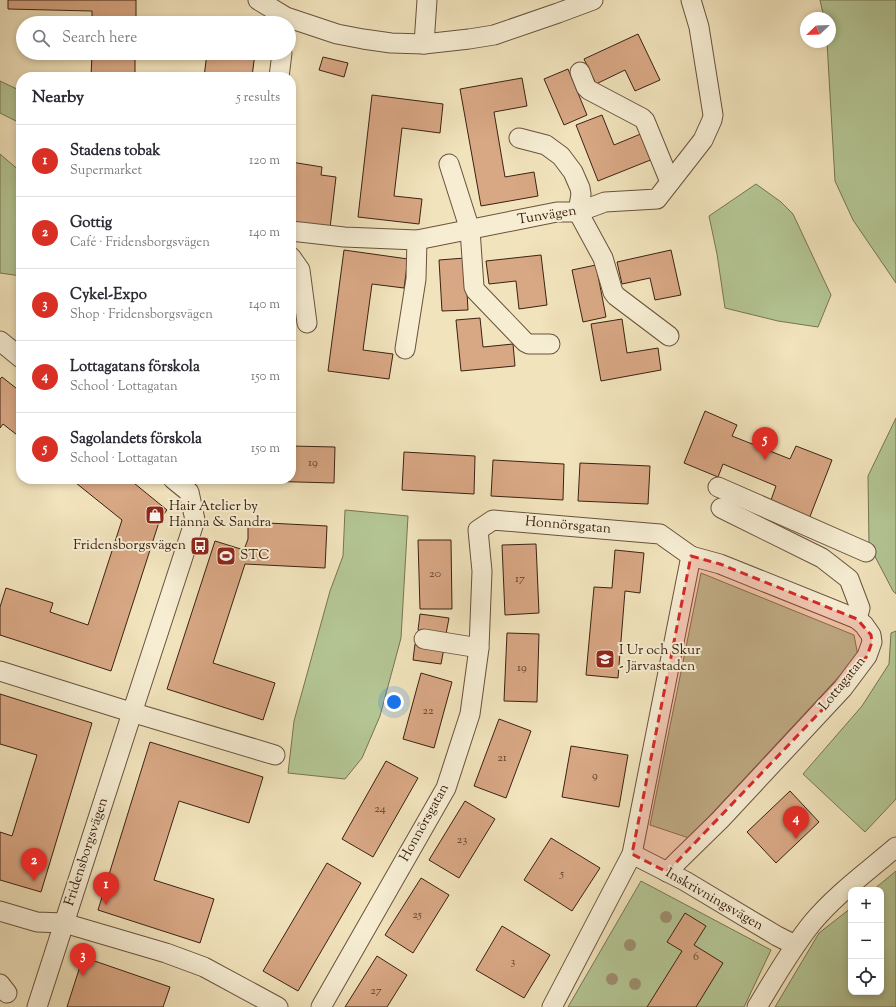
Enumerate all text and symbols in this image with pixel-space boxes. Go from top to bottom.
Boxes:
north arrow [800,12,836,48]
search box [16,16,296,60]
icon: search [30,27,52,49]
text: Search here [62,28,137,49]
text: Nearby [32,86,84,110]
text: 5 results [236,89,280,107]
text: Stadens tobak [70,141,161,162]
text: 1 [43,152,47,170]
text: 120 m [249,152,280,170]
text: Supermarket [70,162,142,180]
street label: Tunvägen [516,201,578,231]
text: Gottig [70,213,112,234]
text: 2 [42,224,48,242]
text: 140 m [249,224,280,242]
text: Café · Fridensborgsvägen [70,234,210,252]
text: Cykel-Expo [70,285,147,306]
text: 3 [42,296,48,314]
text: 140 m [249,296,280,314]
text: Shop · Fridensborgsvägen [70,306,213,324]
text: Lottagatans förskola [70,357,200,378]
text: 4 [42,368,48,386]
text: 150 m [251,368,280,386]
text: School · Lottagatan [70,378,178,396]
pin: 5 [752,427,778,460]
text: Sagolandets förskola [70,429,202,450]
text: 5 [43,440,47,458]
text: 150 m [251,440,280,458]
text: School · Lottagatan [70,450,178,468]
house number: 19 [308,454,318,472]
place label: Hair Atelier by Hanna & Sandra [169,497,272,533]
shop icon: Hair Atelier by Hanna & Sandra [144,504,166,526]
street label: Honnörsgatan [524,512,612,540]
bus stop icon: Fridensborgsvägen [189,535,211,557]
place label: Fridensborgsvägen [73,536,186,556]
sports icon: STC [215,545,237,567]
place label: STC [240,546,269,566]
house number: 20 [429,565,441,583]
house number: 17 [515,570,525,588]
place label: I Ur och Skur - Järvastaden [619,641,701,677]
school or university icon: I Ur och Skur - Järvastaden [594,648,616,670]
street label: Lottagatan [815,653,871,715]
house number: 19 [517,659,527,677]
your location [384,692,404,712]
house number: 22 [422,702,434,720]
house number: 21 [497,749,507,767]
house number: 9 [592,767,598,785]
street label: Honnörsgatan [395,780,455,866]
street label: Fridensborgsvägen [60,795,114,909]
house number: 24 [374,800,386,818]
pin: 4 [783,806,809,839]
house number: 23 [457,831,467,849]
pin: 2 [21,848,47,881]
street label: Inskrivningsvägen [661,864,767,936]
house number: 5 [559,865,564,883]
pin: 1 [93,872,119,905]
map controls [848,887,884,995]
button: + [848,887,884,923]
house number: 25 [412,906,422,924]
button: − [848,923,884,959]
pin: 3 [70,943,96,976]
house number: 6 [693,948,699,966]
house number: 3 [511,953,516,971]
button: locate [848,959,884,995]
house number: 27 [370,982,382,1000]

